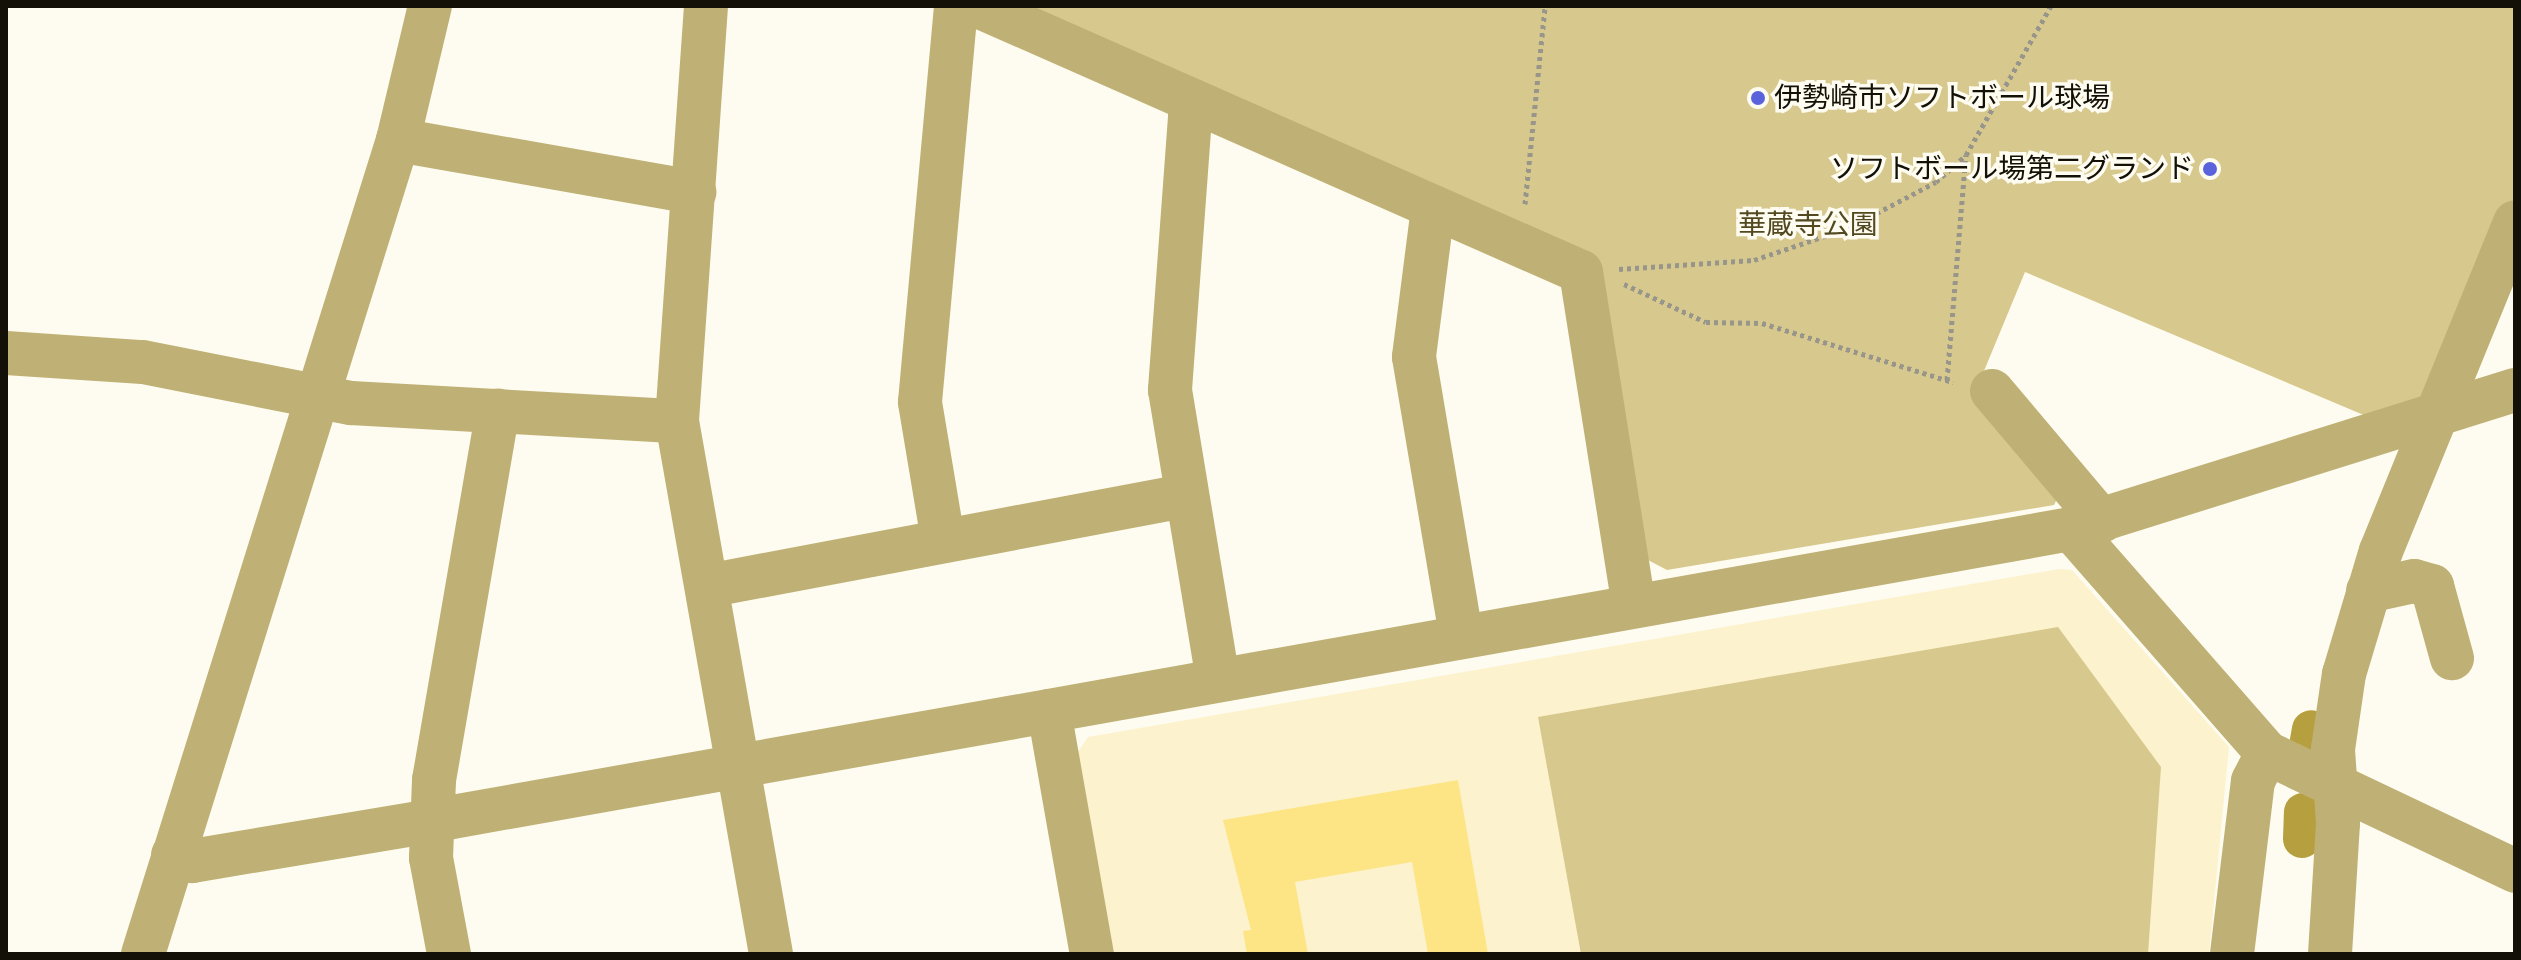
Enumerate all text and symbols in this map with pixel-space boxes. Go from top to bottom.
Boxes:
place label: 伊勢崎市ソフトボール球場 [1774,81,2110,115]
marker: 伊勢崎市ソフトボール球場 [1749,89,1767,107]
place label: ソフトボール場第二グランド [1830,152,2194,186]
marker: ソフトボール場第二グランド [2201,160,2219,178]
park label: 華蔵寺公園 [1738,208,1878,242]

